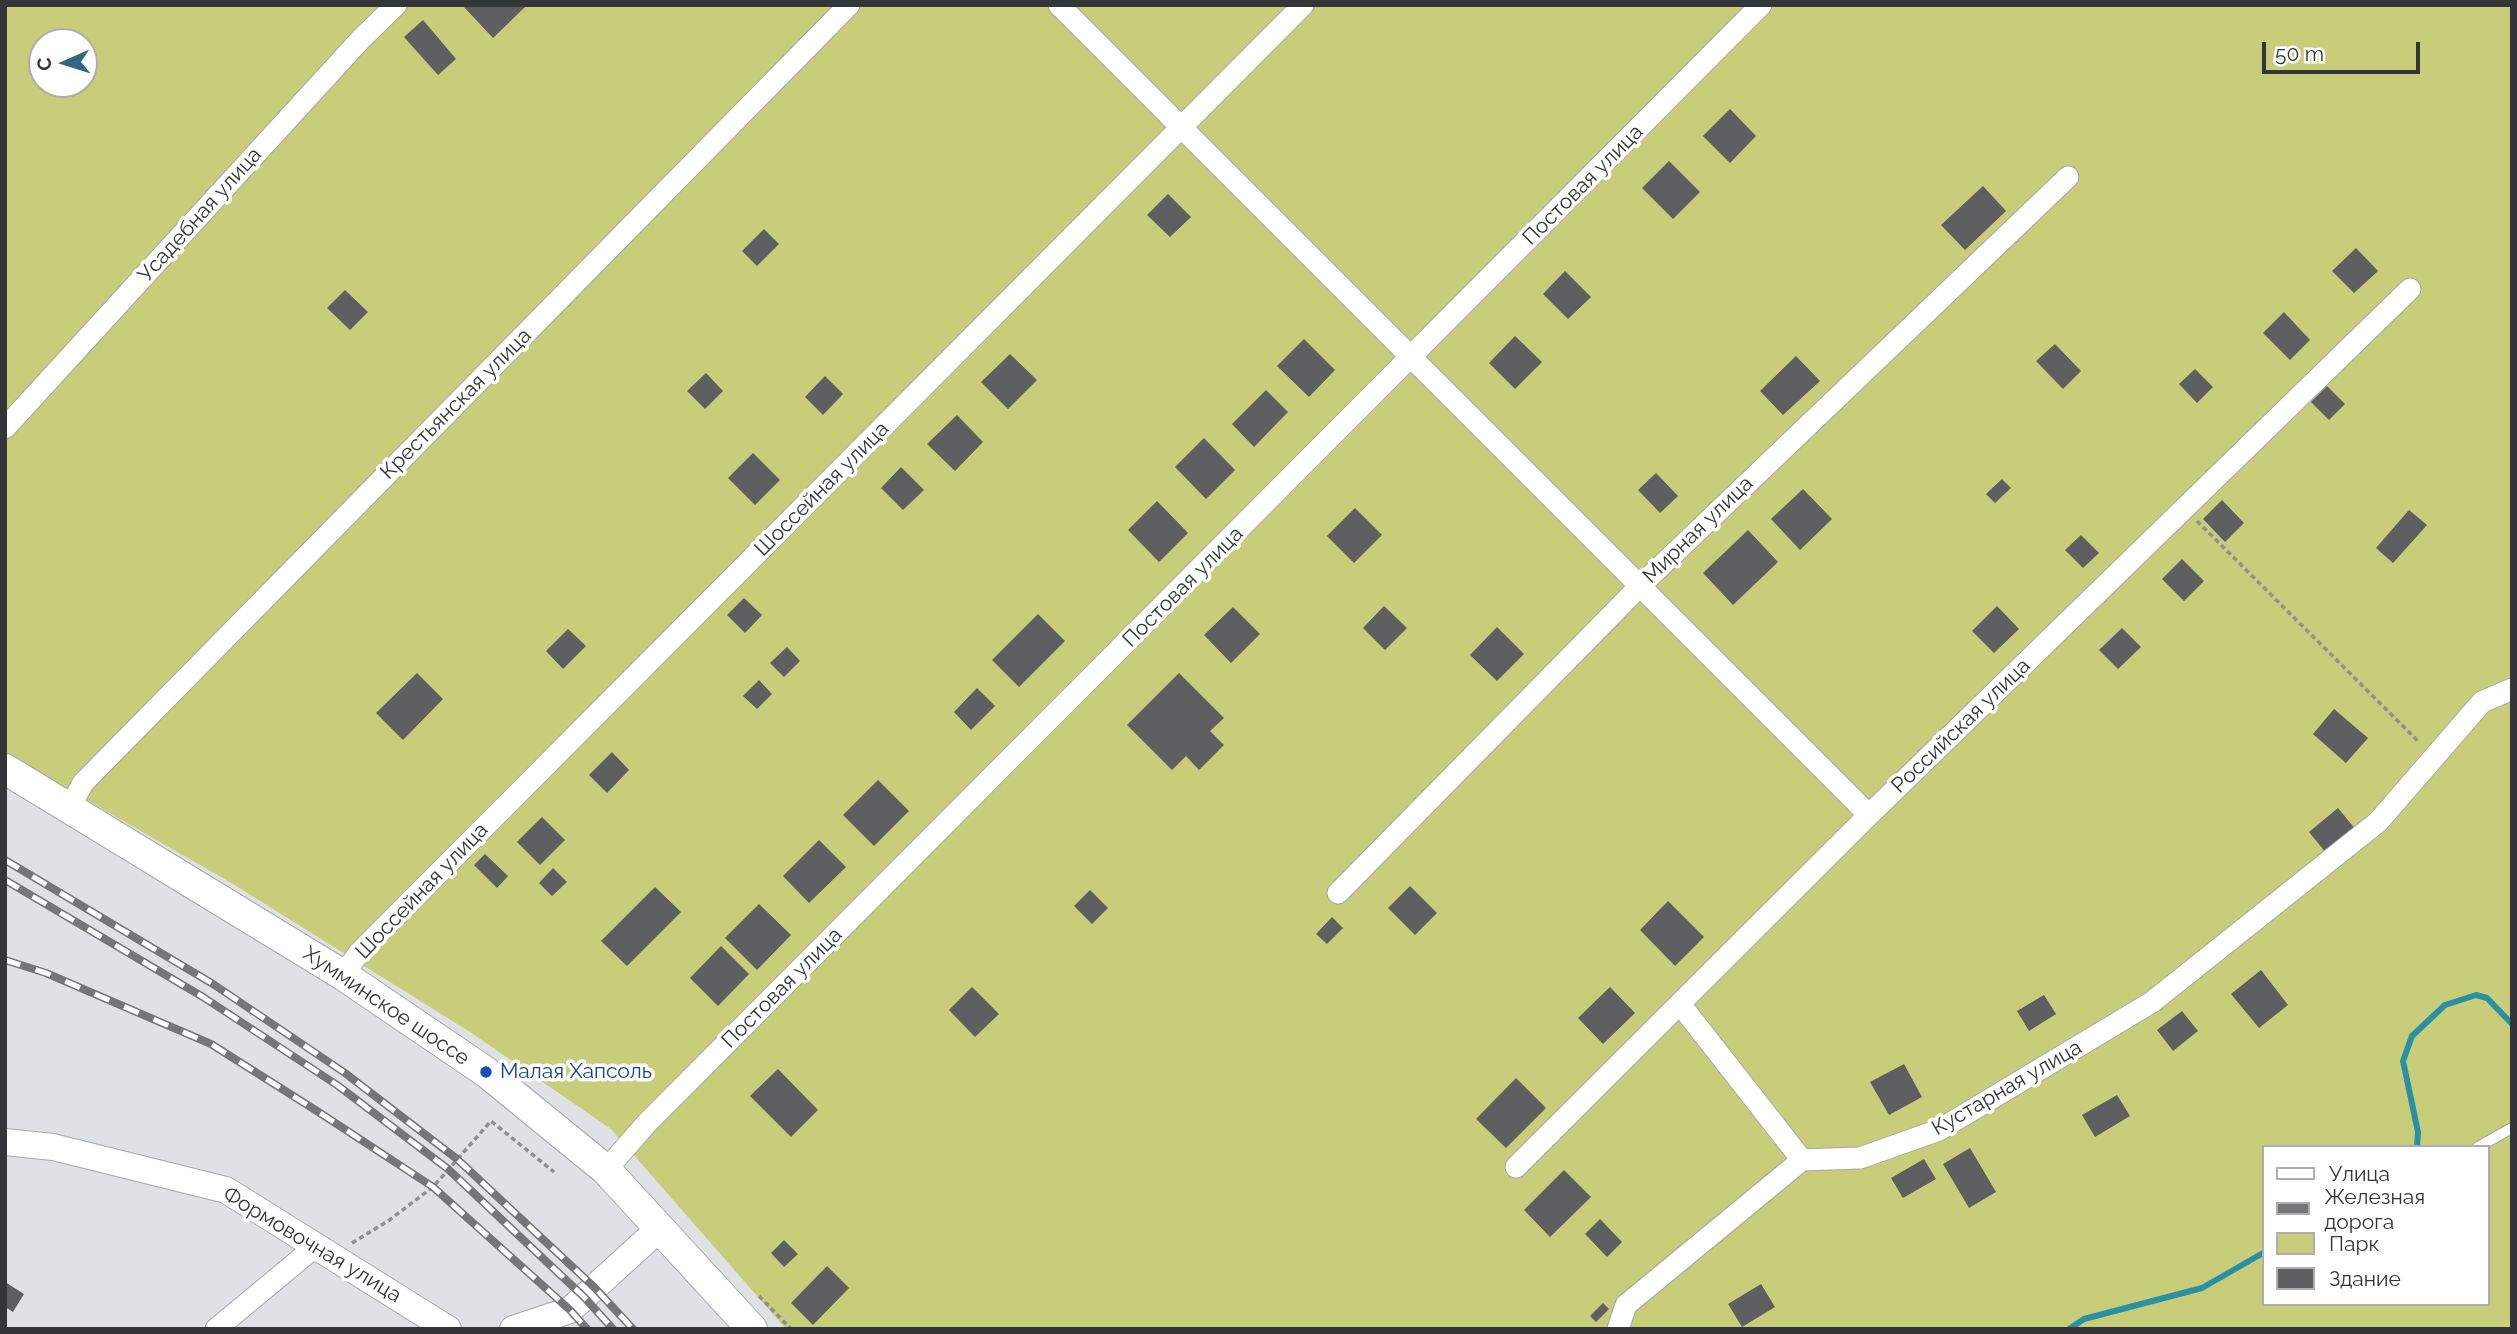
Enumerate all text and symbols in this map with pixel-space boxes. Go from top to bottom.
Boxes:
north arrow [28,28,98,98]
scale bar [2265,28,2422,72]
text: 50 m [2275,41,2324,66]
text: С [33,57,55,71]
street label: Постовая улица [1518,120,1648,250]
street label: Усадебная улица [133,142,267,288]
street label: Крестьянская улица [375,323,537,485]
street label: Шоссейная улица [750,417,894,561]
street label: Мирная улица [1638,471,1758,589]
street label: Постовая улица [1118,522,1248,652]
street label: Российская улица [1886,653,2036,799]
street label: Шоссейная улица [351,818,493,964]
street label: Постовая улица [717,923,847,1053]
street label: Хумминское шоссе [298,941,474,1071]
street label: Кустарная улица [1928,1035,2086,1141]
place label: Малая Хапсоль [500,1059,652,1085]
marker: Малая Хапсоль [478,1064,494,1080]
legend [2262,1145,2489,1306]
text: Улица [2329,1161,2390,1186]
street label: Формовочная улица [218,1182,406,1308]
text: Железная дорога [2324,1184,2425,1234]
text: Парк [2329,1231,2379,1256]
text: Здание [2329,1266,2401,1291]

